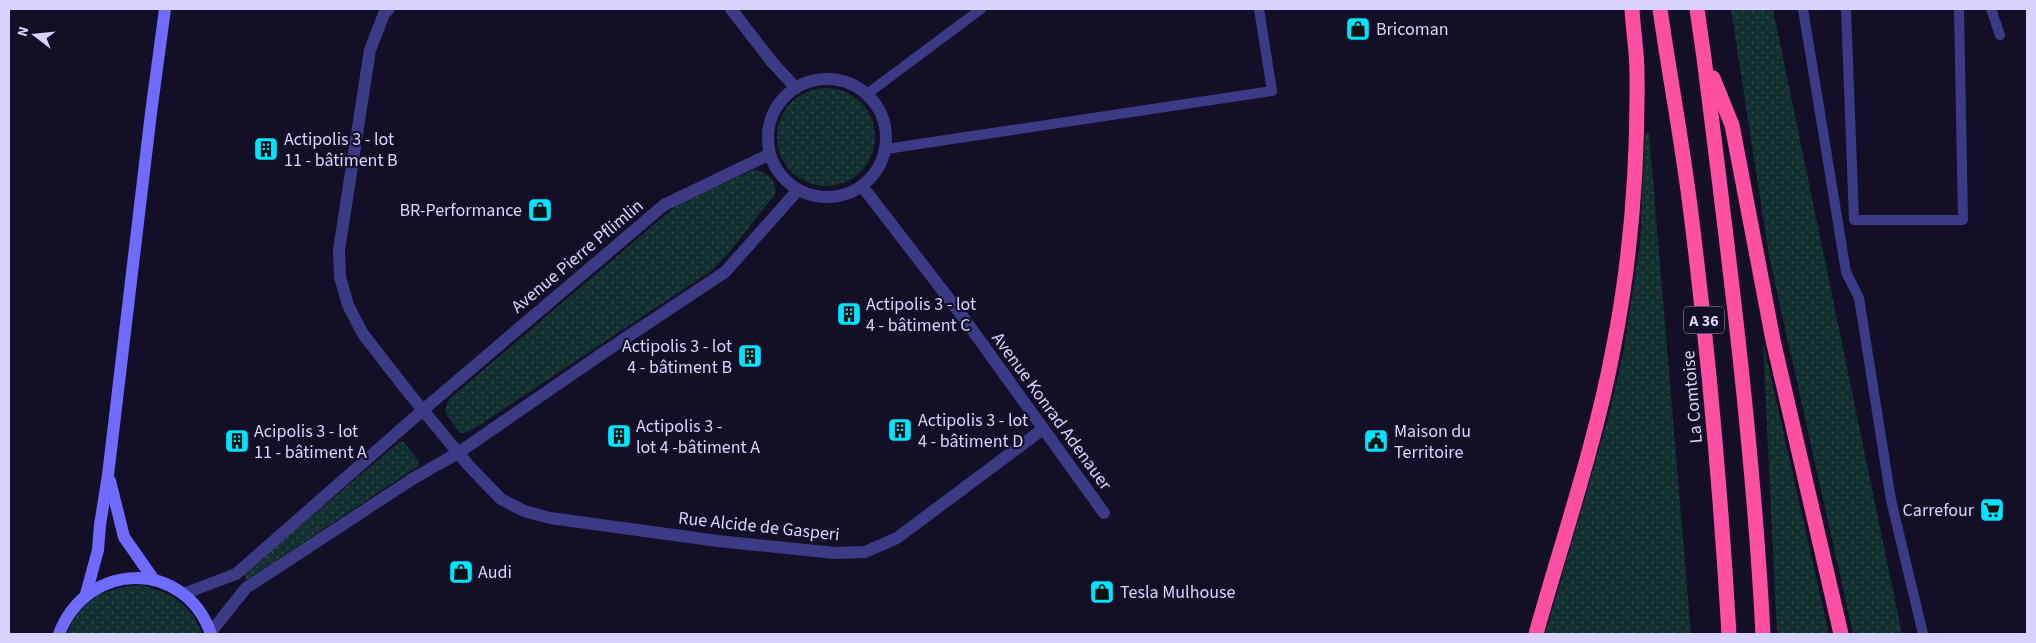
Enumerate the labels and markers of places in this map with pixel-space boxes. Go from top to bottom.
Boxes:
shop icon: Bricoman [1345,16,1371,42]
place label: Bricoman [1376,17,1449,42]
place label: Actipolis 3 - lot 11 - bâtiment B [284,127,398,173]
building icon: Actipolis 3 - lot 11 - bâtiment B [253,136,279,162]
shop icon: BR-Performance [527,197,553,223]
place label: BR-Performance [400,198,522,223]
place label: Actipolis 3 - lot 4 - bâtiment C [866,292,976,338]
building icon: Actipolis 3 - lot 4 - bâtiment C [836,301,862,327]
place label: Actipolis 3 - lot 4 - bâtiment B [622,334,732,380]
building icon: Actipolis 3 - lot 4 - bâtiment B [737,343,763,369]
place label: Actipolis 3 - lot 4 - bâtiment D [918,408,1028,454]
place label: Actipolis 3 - lot 4 -bâtiment A [636,414,760,460]
building icon: Actipolis 3 - lot 4 - bâtiment D [887,417,913,443]
place label: Acipolis 3 - lot 11 - bâtiment A [254,419,367,465]
place label: Maison du Territoire [1394,419,1471,465]
building icon: Actipolis 3 - lot 4 -bâtiment A [606,423,632,449]
building icon: Acipolis 3 - lot 11 - bâtiment A [224,428,250,454]
public building icon: Maison du Territoire [1363,428,1389,454]
supermarket icon: Carrefour [1979,497,2005,523]
place label: Carrefour [1903,498,1975,523]
shop icon: Audi [448,559,474,585]
place label: Audi [478,560,512,585]
shop icon: Tesla Mulhouse [1089,579,1115,605]
place label: Tesla Mulhouse [1120,580,1236,605]

